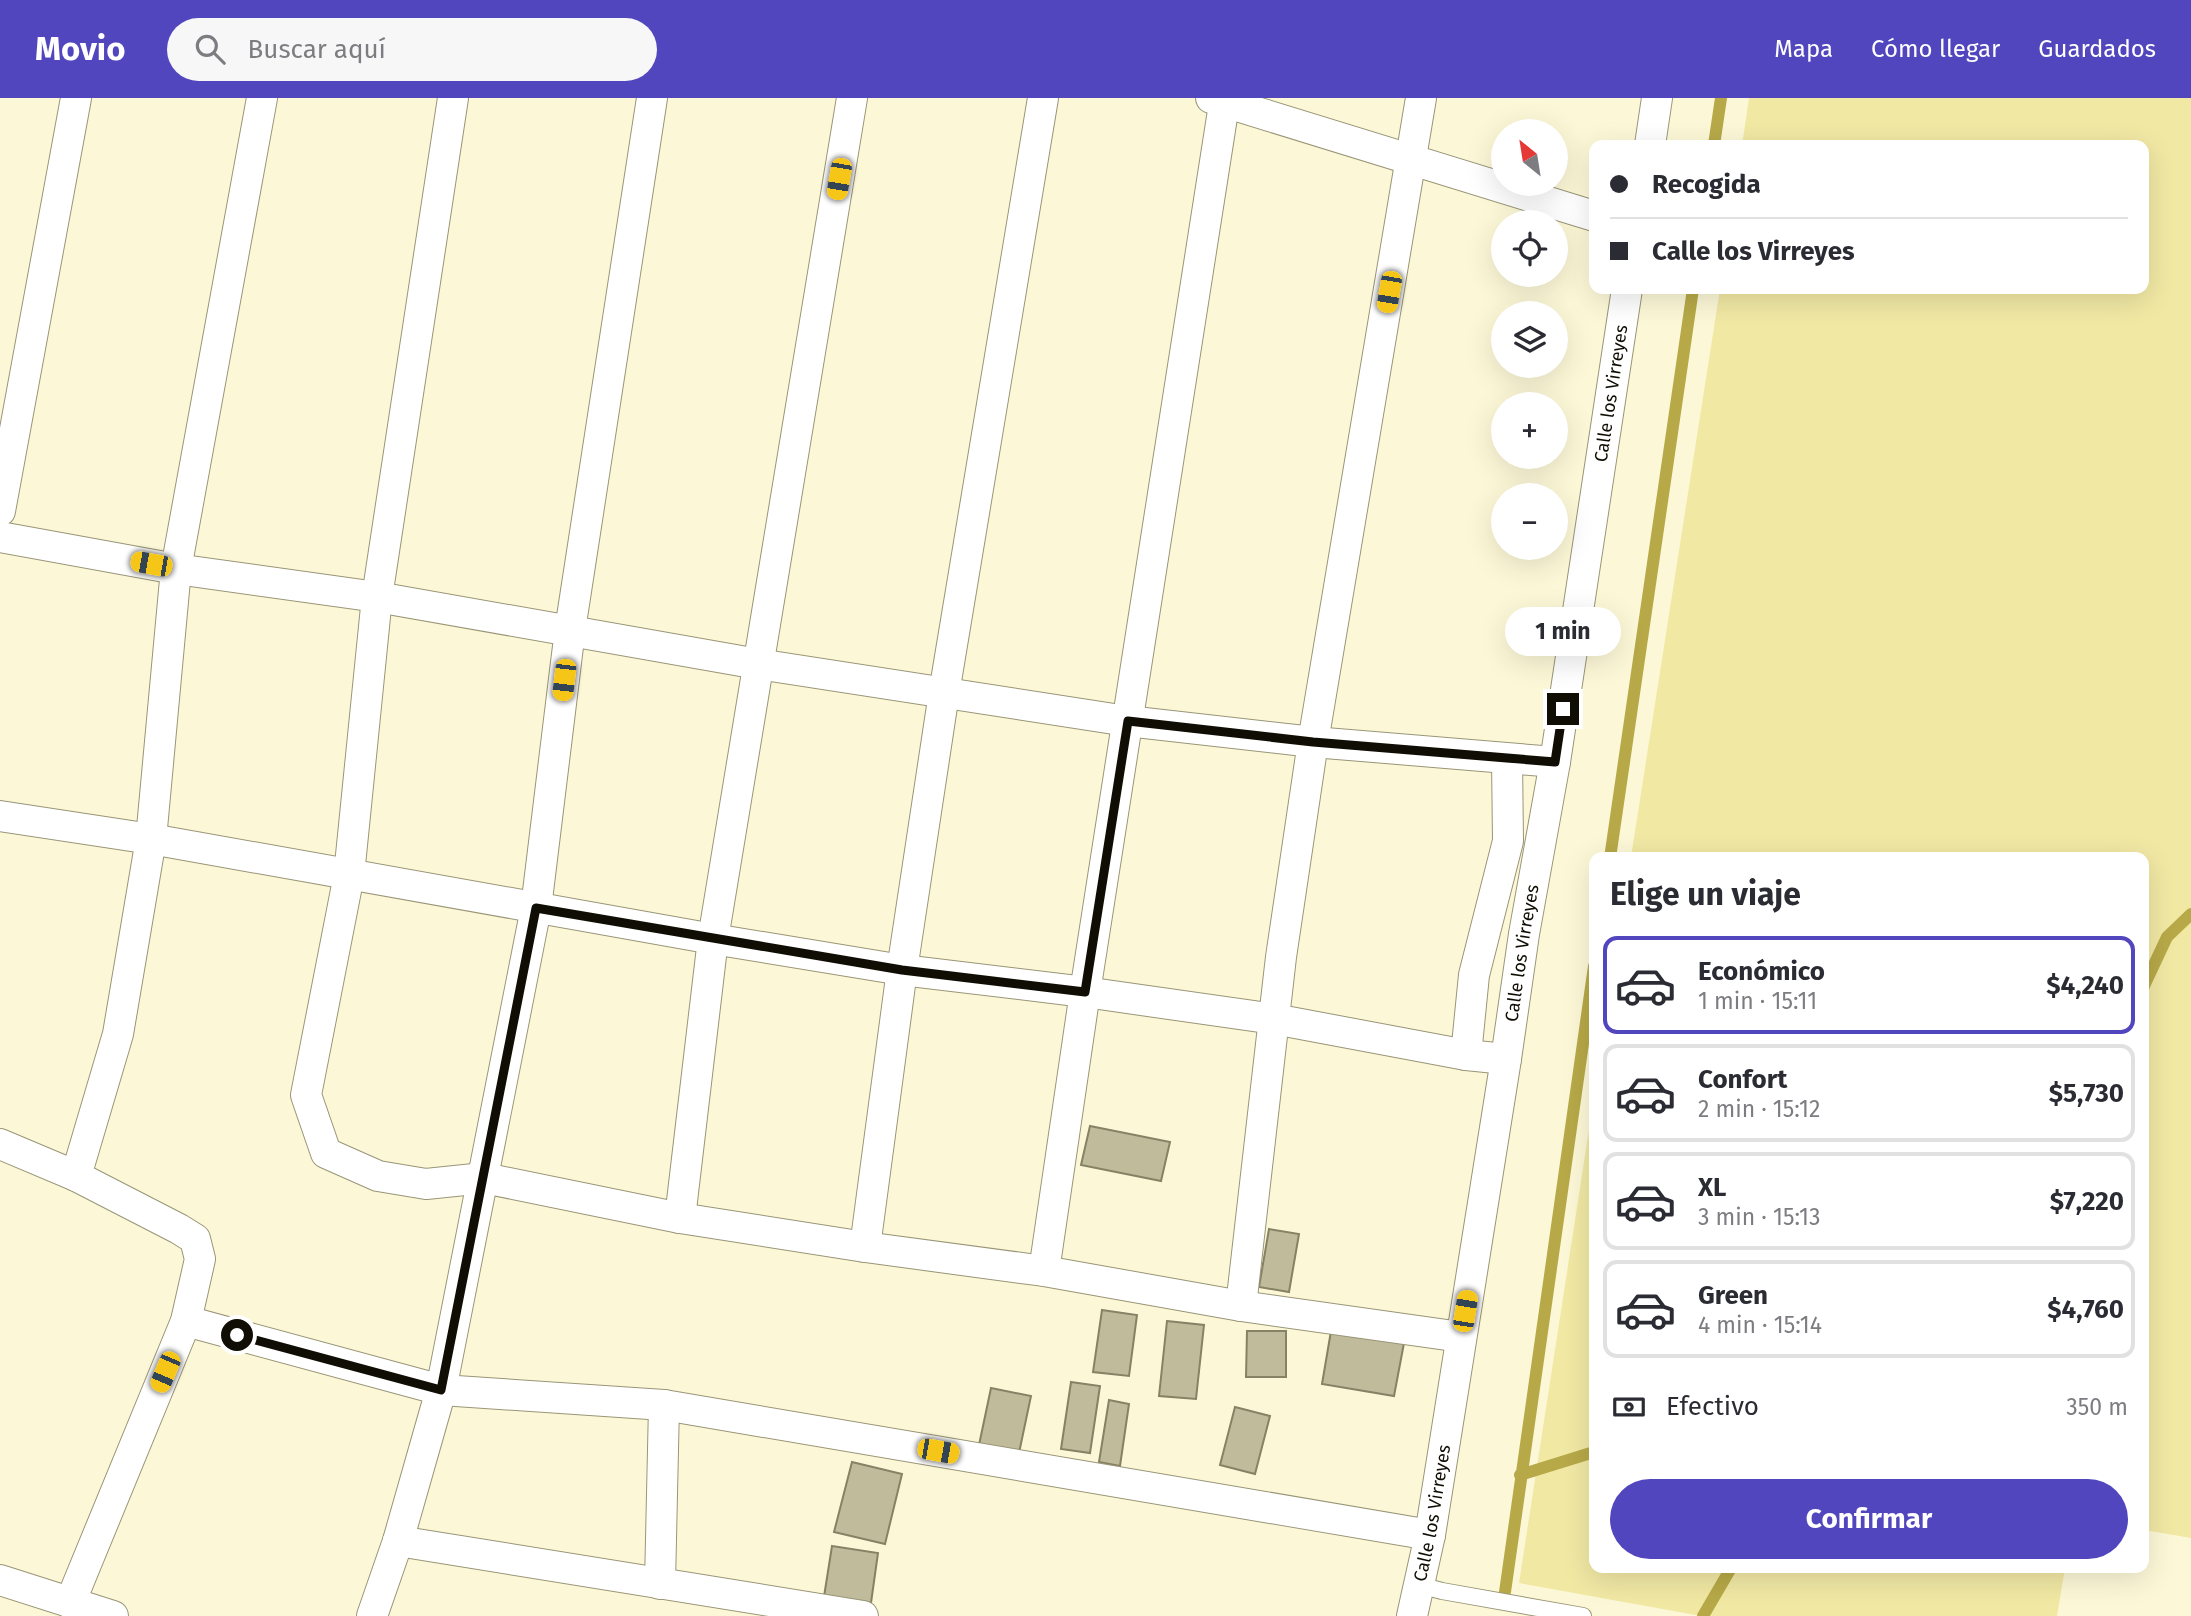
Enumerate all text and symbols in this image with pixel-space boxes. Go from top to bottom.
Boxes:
search box [167,18,657,81]
text: Movio [35,29,125,69]
icon: search [191,30,229,68]
text: Buscar aquí [247,34,386,65]
text: Mapa [1774,35,1833,63]
text: Cómo llegar [1871,35,2000,63]
text: Guardados [2038,35,2156,63]
north arrow [1491,119,1568,196]
map controls [1491,119,1568,560]
car [826,156,853,202]
text: Recogida [1652,169,1761,200]
button: locate [1491,210,1568,287]
text: Calle los Virreyes [1652,236,1855,267]
car [1376,269,1403,315]
button: layers [1491,301,1568,378]
street label: Calle los Virreyes [1590,323,1632,464]
button: + [1491,392,1568,469]
button: − [1491,483,1568,560]
car [129,550,174,578]
callout: 1 min [1505,608,1621,656]
text: 1 min [1535,617,1591,645]
car [552,658,577,702]
route end [1547,693,1579,725]
text: Elige un viaje [1610,875,1801,913]
street label: Calle los Virreyes [1500,883,1544,1023]
icon: car [1614,954,1677,1017]
text: Económico [1698,956,1825,987]
text: $4,240 [2046,970,2124,1001]
text: 1 min · 15:11 [1698,987,1817,1015]
icon: car [1614,1062,1677,1125]
text: Confort [1698,1064,1787,1095]
text: $5,730 [2049,1078,2124,1109]
text: 2 min · 15:12 [1698,1095,1820,1123]
icon: car [1614,1170,1677,1233]
text: XL [1698,1172,1726,1203]
text: $7,220 [2050,1186,2124,1217]
text: 3 min · 15:13 [1698,1203,1820,1231]
icon: car [1614,1278,1677,1341]
text: Green [1698,1280,1768,1311]
car [1452,1289,1479,1333]
text: $4,760 [2047,1294,2124,1325]
text: 4 min · 15:14 [1698,1311,1822,1339]
route start [221,1319,253,1351]
car [148,1349,183,1395]
icon: cash [1610,1388,1648,1426]
text: Efectivo [1666,1391,1759,1422]
text: 350 m [2066,1393,2128,1421]
car [916,1437,961,1465]
street label: Calle los Virreyes [1409,1443,1455,1584]
button: Confirmar [1610,1479,2128,1559]

